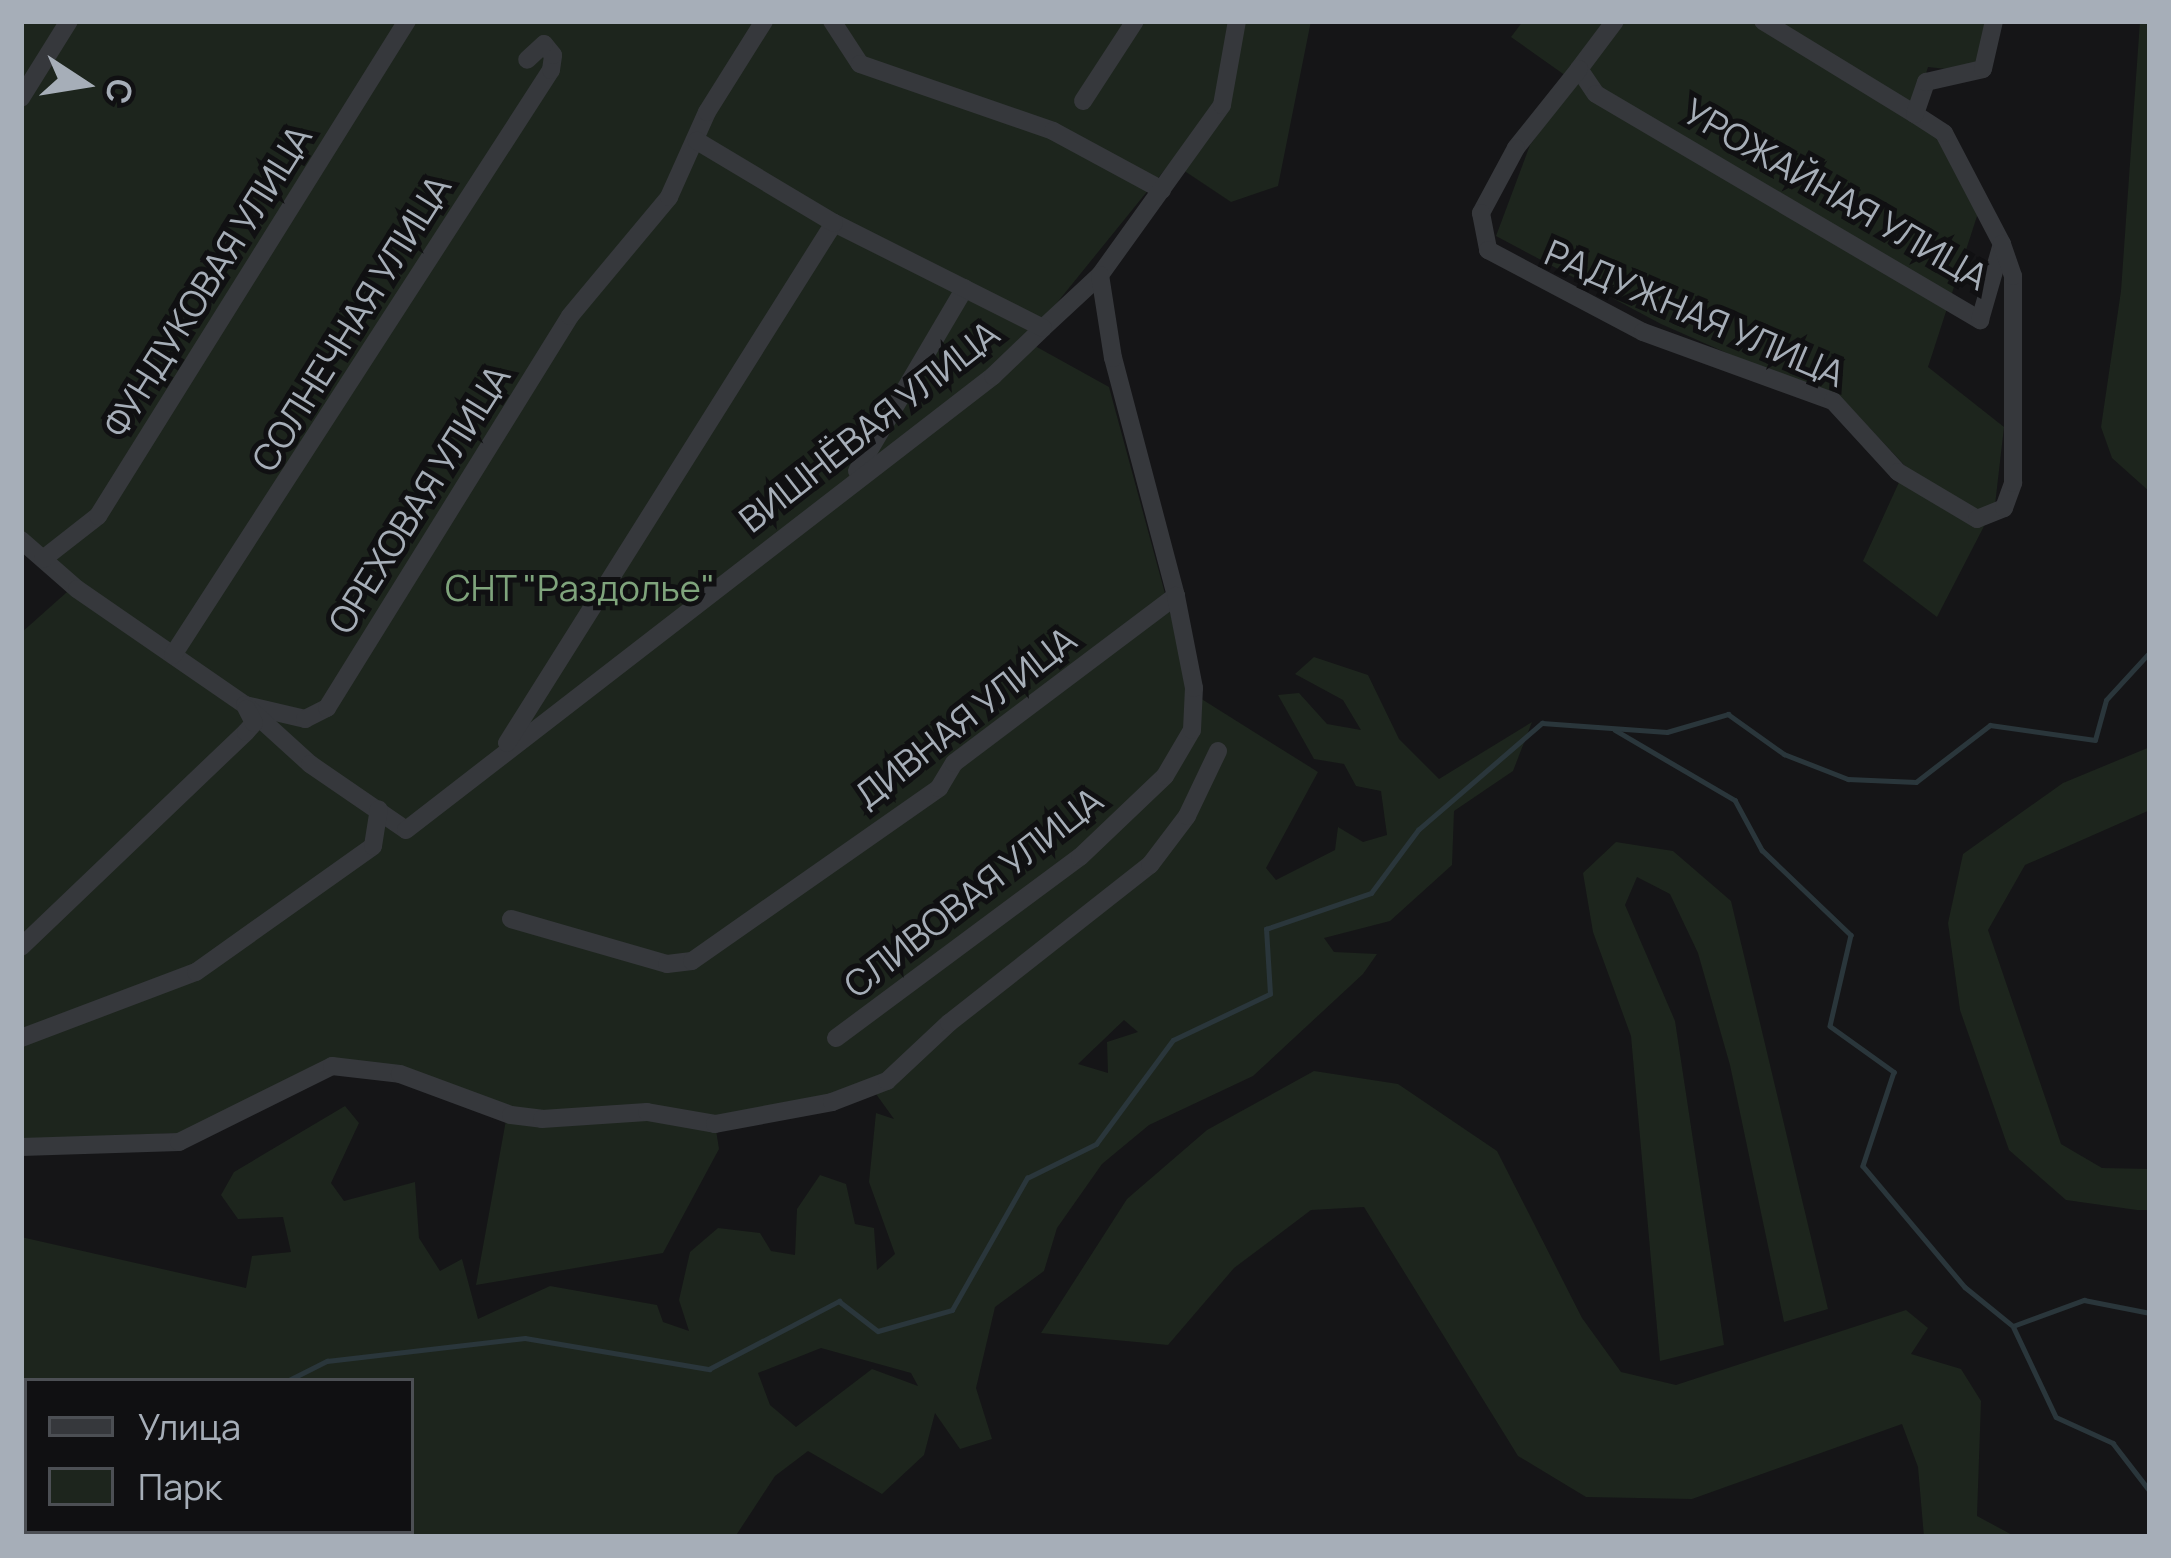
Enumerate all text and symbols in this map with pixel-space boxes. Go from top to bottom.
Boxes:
north arrow [24,24,144,144]
text: С [95,75,144,108]
street label: УРОЖАЙНАЯ УЛИЦА [1676,89,1996,299]
street label: ФУНДУКОВАЯ УЛИЦА [94,117,320,445]
street label: СОЛНЕЧНАЯ УЛИЦА [242,167,460,479]
street label: РАДУЖНАЯ УЛИЦА [1539,230,1851,396]
street label: ВИШНЁВАЯ УЛИЦА [731,311,1007,541]
street label: ОРЕХОВАЯ УЛИЦА [319,357,519,641]
park label: СНТ "Раздолье" [444,566,716,610]
street label: ДИВНАЯ УЛИЦА [846,617,1084,817]
street label: СЛИВОВАЯ УЛИЦА [835,778,1111,1006]
legend [24,1378,414,1534]
text: Улица [138,1402,241,1451]
text: Парк [138,1462,222,1511]

